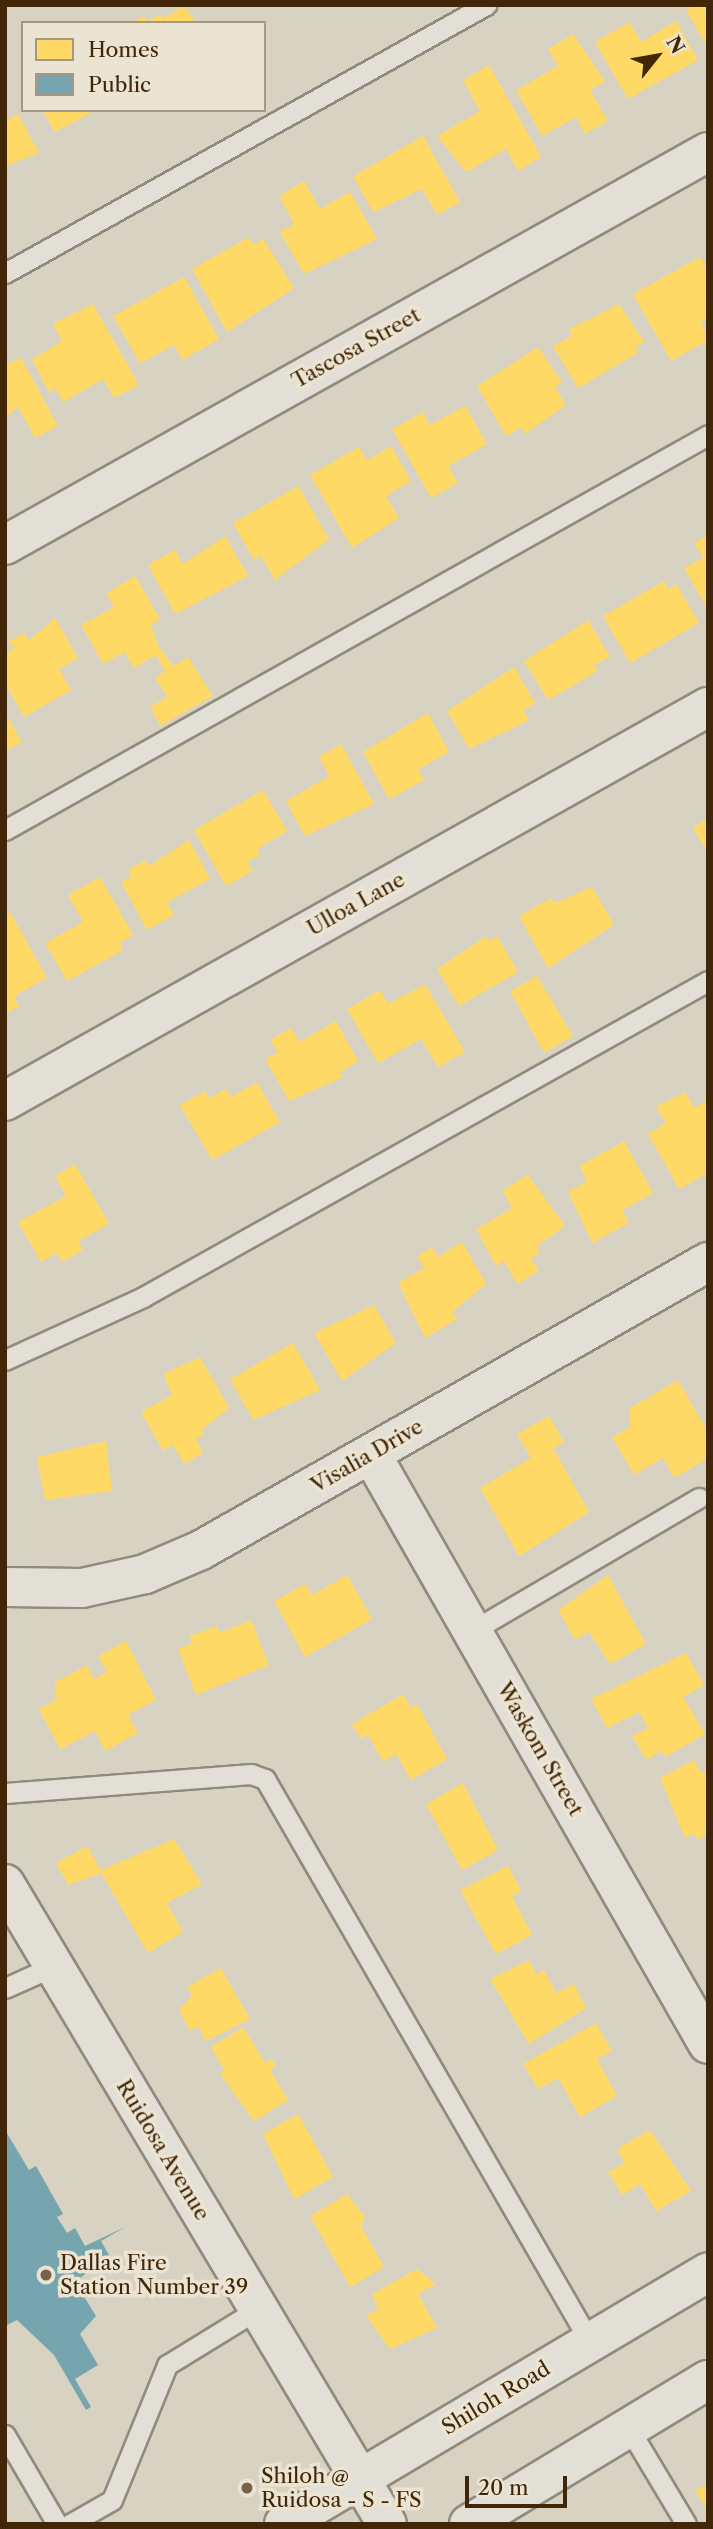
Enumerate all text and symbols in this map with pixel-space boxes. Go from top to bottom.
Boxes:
legend [21,21,266,112]
north arrow [622,21,692,91]
text: N [661,32,690,58]
text: Homes [88,37,159,62]
text: Public [88,72,151,97]
street label: Tascosa Street [287,302,425,394]
street label: Ulloa Lane [303,867,409,941]
street label: Visalia Drive [306,1414,428,1498]
street label: Waskom Street [492,1678,588,1820]
street label: Ruidosa Avenue [111,2075,215,2225]
place label: Dallas Fire Station Number 39 [60,2250,249,2300]
marker: Dallas Fire Station Number 39 [38,2267,54,2283]
street label: Shiloh Road [437,2356,555,2440]
scale bar [468,2462,570,2506]
place label: Shiloh @ Ruidosa - S - FS [261,2463,422,2513]
text: 20 m [478,2475,529,2500]
marker: Shiloh @ Ruidosa - S - FS [239,2480,255,2496]

